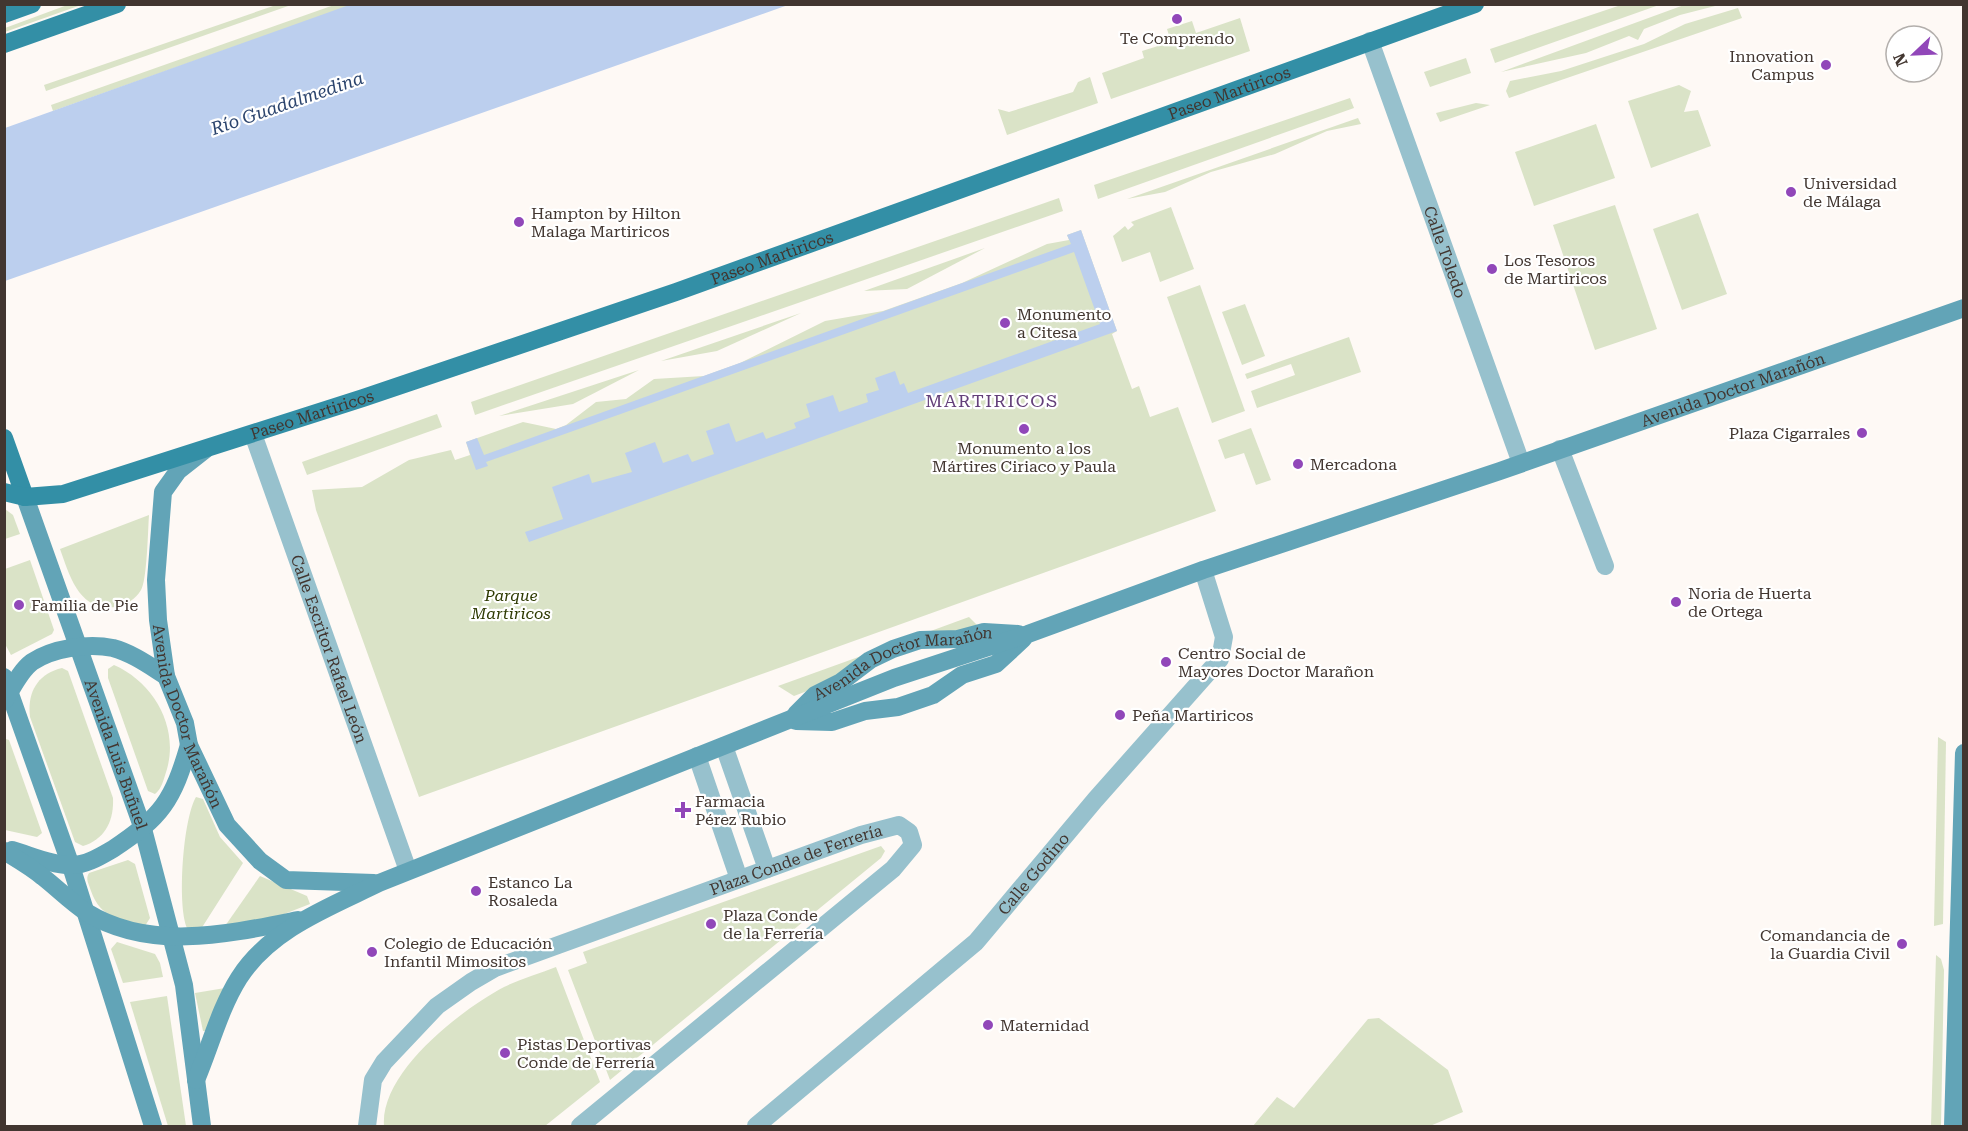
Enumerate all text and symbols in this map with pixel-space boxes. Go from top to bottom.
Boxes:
marker: Te Comprendo [1170,12,1184,26]
north arrow [1884,24,1944,84]
place label: Te Comprendo [1120,29,1234,48]
place label: Innovation Campus [1729,47,1814,84]
text: N [1889,50,1912,69]
marker: Innovation Campus [1819,58,1833,72]
street label: Paseo Martiricos [1165,62,1293,123]
water label: Río Guadalmedina [207,67,366,139]
place label: Universidad de Málaga [1803,174,1897,211]
marker: Universidad de Málaga [1784,185,1798,199]
street label: Calle Toledo [1420,203,1471,301]
place label: Hampton by Hilton Malaga Martiricos [531,204,681,241]
marker: Hampton by Hilton Malaga Martiricos [512,215,526,229]
street label: Paseo Martiricos [708,227,836,288]
place label: Los Tesoros de Martiricos [1504,251,1607,288]
marker: Los Tesoros de Martiricos [1485,262,1499,276]
place label: Monumento a Citesa [1017,305,1112,342]
marker: Monumento a Citesa [998,316,1012,330]
street label: Avenida Doctor Marañón [1638,348,1827,430]
street label: Paseo Martiricos [248,385,376,443]
district label: MARTIRICOS [925,390,1059,411]
marker: Monumento a los Mártires Ciriaco y Paula [1017,422,1031,436]
place label: Plaza Cigarrales [1729,424,1850,443]
marker: Plaza Cigarrales [1855,426,1869,440]
place label: Monumento a los Mártires Ciriaco y Paula [932,439,1116,476]
place label: Mercadona [1310,455,1397,474]
marker: Mercadona [1291,457,1305,471]
street label: Calle Escritor Rafael León [287,552,371,746]
place label: Noria de Huerta de Ortega [1688,584,1812,621]
park label: Parque Martiricos [470,586,551,623]
marker: Noria de Huerta de Ortega [1669,595,1683,609]
place label: Familia de Pie [31,596,138,615]
marker: Familia de Pie [12,598,26,612]
street label: Avenida Doctor Marañón [810,622,993,704]
street label: Avenida Doctor Marañón [149,623,227,811]
place label: Centro Social de Mayores Doctor Marañon [1178,644,1374,681]
marker: Centro Social de Mayores Doctor Marañon [1159,655,1173,669]
street label: Avenida Luis Buñuel [81,677,152,832]
place label: Peña Martiricos [1132,706,1254,725]
marker: Peña Martiricos [1113,708,1127,722]
place label: Farmacia Pérez Rubio [695,792,787,829]
marker: Farmacia Pérez Rubio [676,803,690,817]
street label: Plaza Conde de Ferrería [707,820,885,899]
street label: Calle Godino [994,829,1073,918]
place label: Estanco La Rosaleda [488,873,573,910]
marker: Estanco La Rosaleda [469,884,483,898]
place label: Plaza Conde de la Ferrería [723,906,824,943]
marker: Plaza Conde de la Ferrería [704,917,718,931]
place label: Comandancia de la Guardia Civil [1760,926,1890,963]
place label: Colegio de Educación Infantil Mimositos [384,934,552,971]
marker: Comandancia de la Guardia Civil [1895,937,1909,951]
marker: Colegio de Educación Infantil Mimositos [365,945,379,959]
place label: Maternidad [1000,1016,1089,1035]
marker: Maternidad [981,1018,995,1032]
place label: Pistas Deportivas Conde de Ferrería [517,1035,655,1072]
marker: Pistas Deportivas Conde de Ferrería [498,1046,512,1060]

